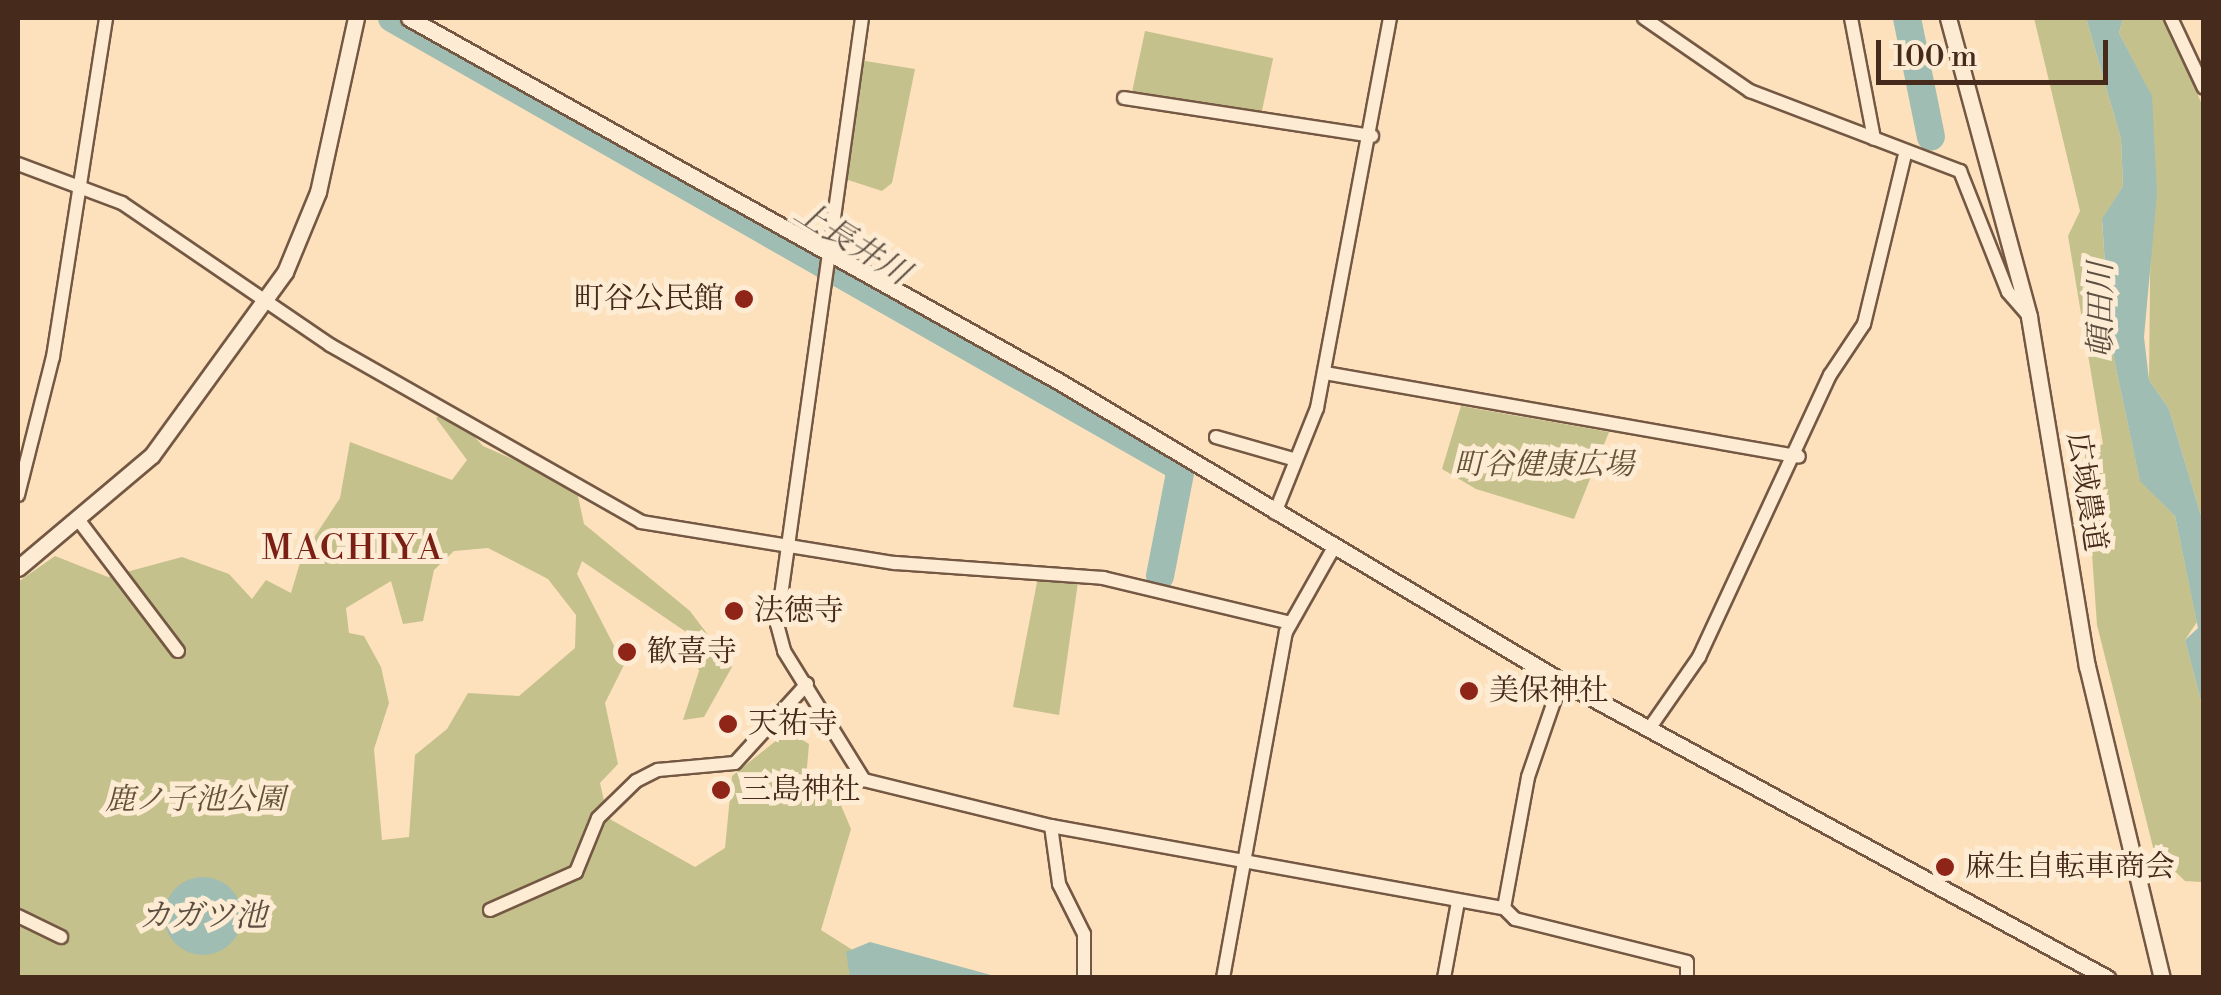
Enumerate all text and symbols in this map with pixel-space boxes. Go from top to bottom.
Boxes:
scale bar [1881,20,2114,82]
text: 100 m [1893,38,1977,76]
water label: 上長井川 [788,193,916,293]
water label: 頓田川 [2082,262,2120,358]
place label: 町谷公民館 [574,281,724,317]
marker: 町谷公民館 [733,288,755,310]
street label: 広域農道 [2059,430,2113,554]
park label: 町谷健康広場 [1454,447,1634,483]
district label: MACHIYA [262,528,444,570]
place label: 法徳寺 [754,593,844,629]
marker: 法徳寺 [723,600,745,622]
place label: 歓喜寺 [647,634,737,670]
marker: 歓喜寺 [616,641,638,663]
place label: 美保神社 [1489,673,1609,709]
marker: 美保神社 [1458,680,1480,702]
place label: 天祐寺 [748,706,838,742]
marker: 天祐寺 [717,713,739,735]
place label: 三島神社 [741,772,861,808]
marker: 三島神社 [710,779,732,801]
park label: 鹿ノ子池公園 [105,782,285,818]
place label: 麻生自転車商会 [1965,849,2175,885]
marker: 麻生自転車商会 [1934,856,1956,878]
water label: カガツ池 [139,897,267,935]

